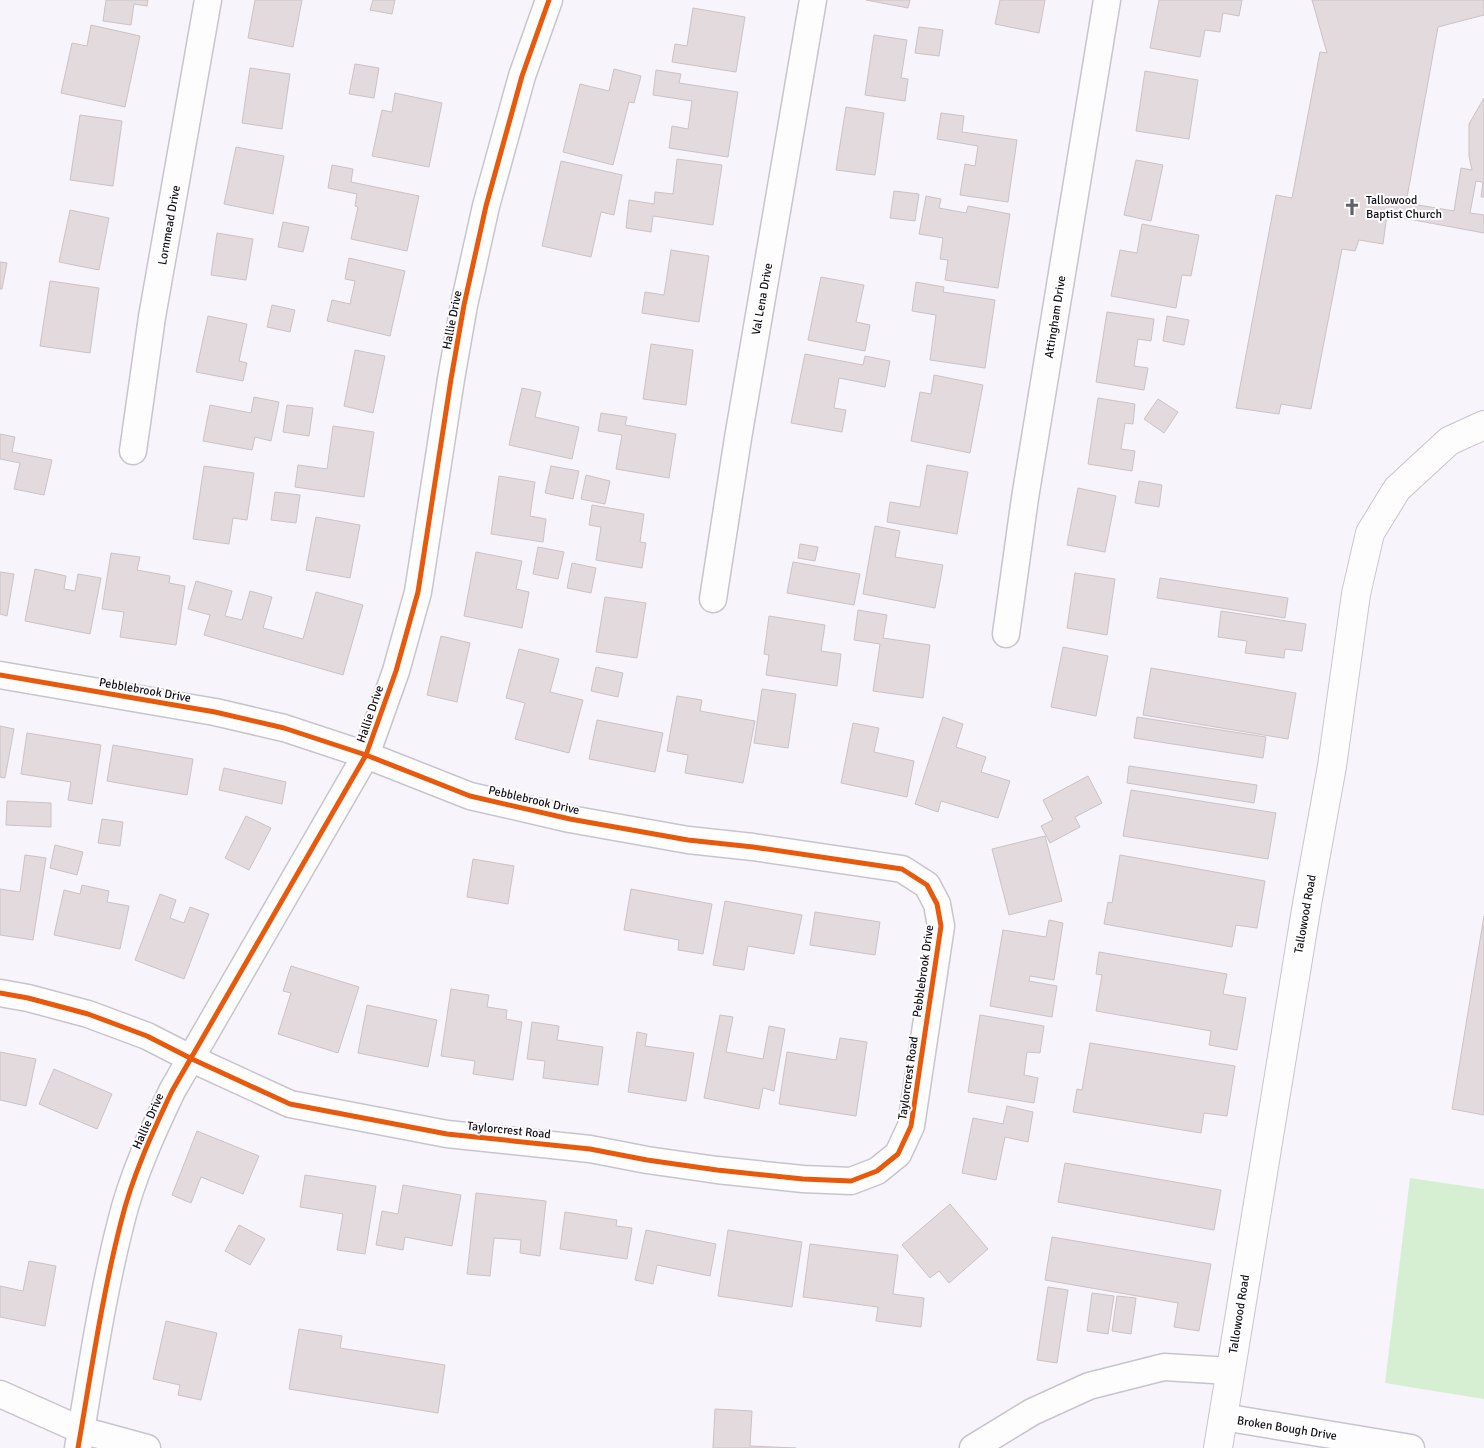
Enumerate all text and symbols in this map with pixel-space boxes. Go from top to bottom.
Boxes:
street label: Lornmead Drive [155,184,184,266]
place label: Tallowood Baptist Church [1366,193,1442,222]
church icon: Tallowood Baptist Church [1342,197,1362,217]
street label: Val Lena Drive [749,262,776,336]
street label: Attingham Drive [1042,275,1069,359]
street label: Hallie Drive [439,289,466,351]
street label: Pebblebrook Drive [98,675,192,706]
street label: Hallie Drive [354,683,387,745]
street label: Pebblebrook Drive [487,783,581,818]
street label: Tallowood Road [1291,874,1320,955]
street label: Pebblebrook Drive [910,924,937,1018]
street label: Taylorcrest Road [895,1035,922,1121]
street label: Hallie Drive [129,1091,167,1152]
street label: Taylorcrest Road [466,1119,552,1142]
street label: Tallowood Road [1226,1274,1253,1355]
street label: Broken Bough Drive [1236,1413,1338,1444]

